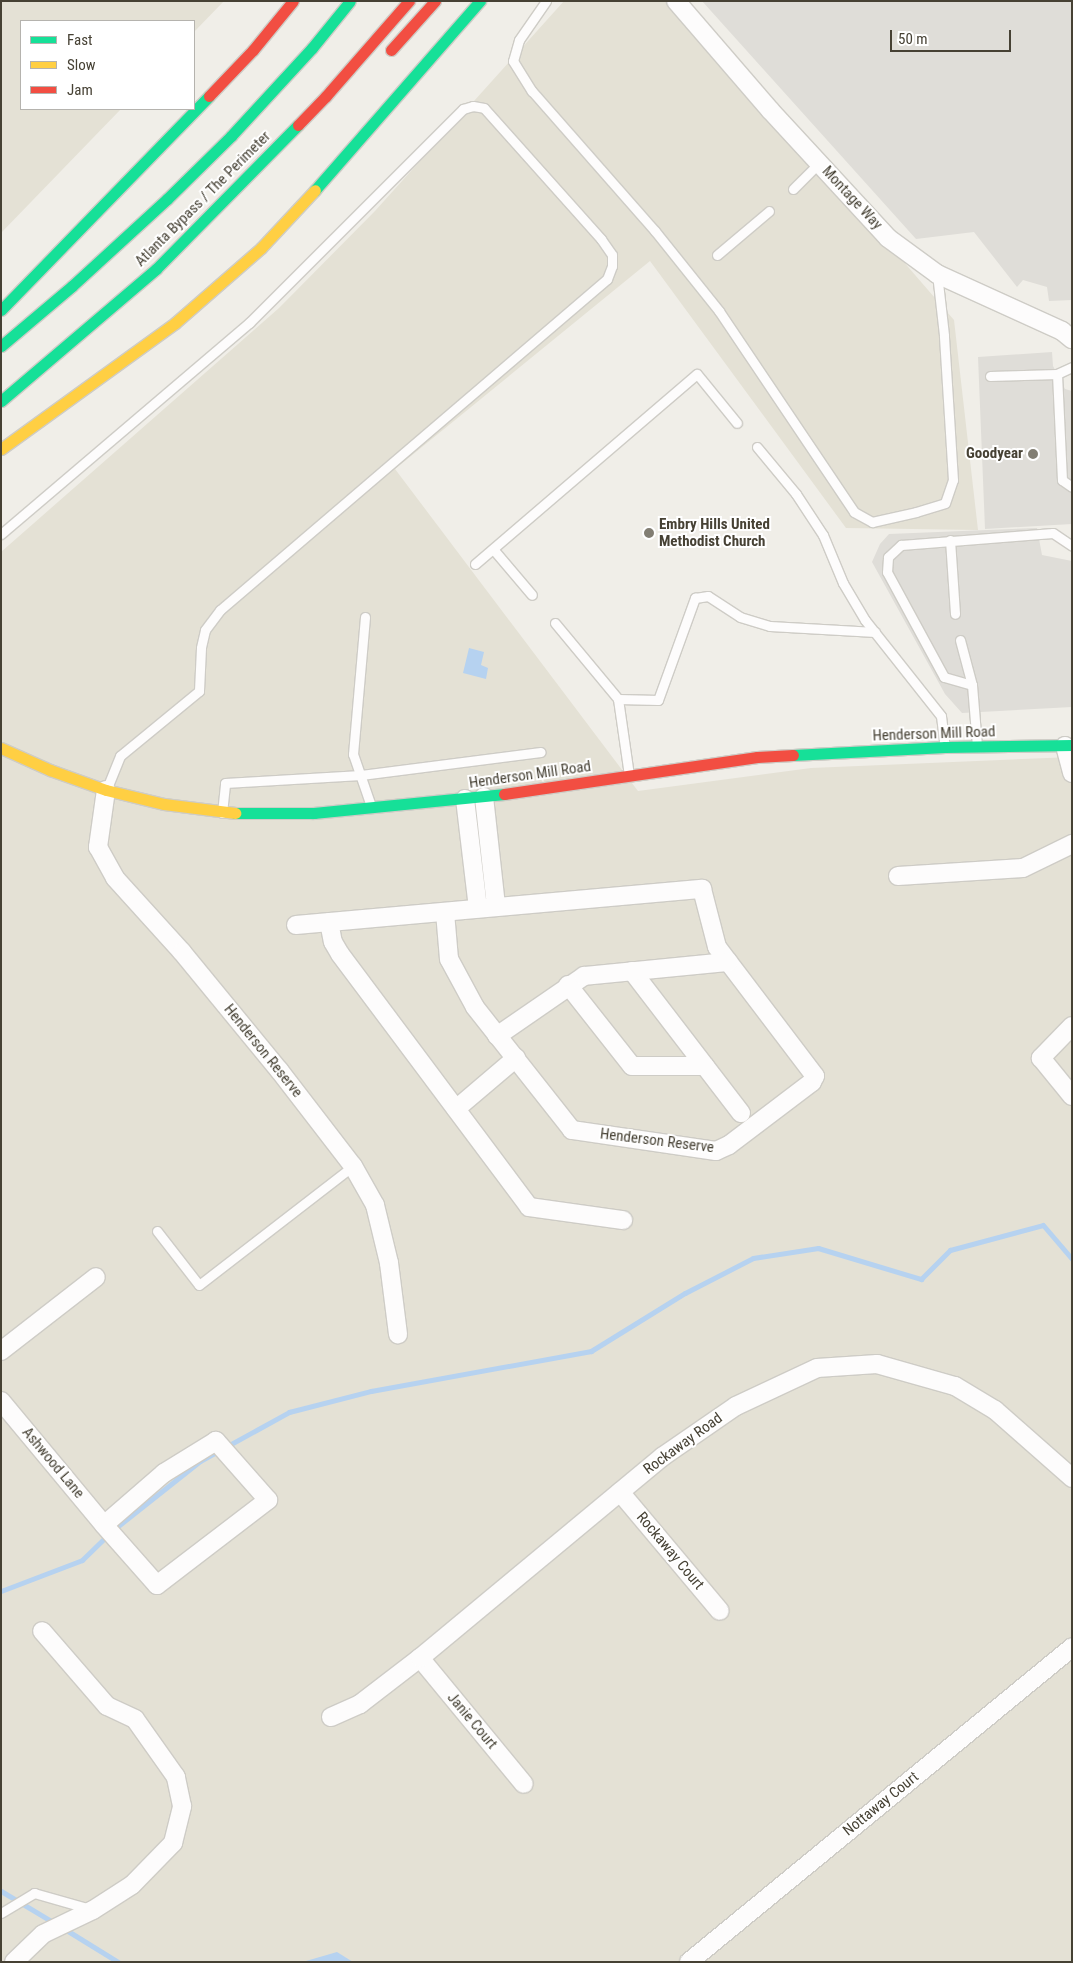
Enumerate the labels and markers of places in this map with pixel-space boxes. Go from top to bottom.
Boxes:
place label: Goodyear [966,445,1023,463]
marker: Goodyear [1027,448,1039,460]
place label: Embry Hills United Methodist Church [659,515,770,550]
marker: Embry Hills United Methodist Church [643,527,655,539]

